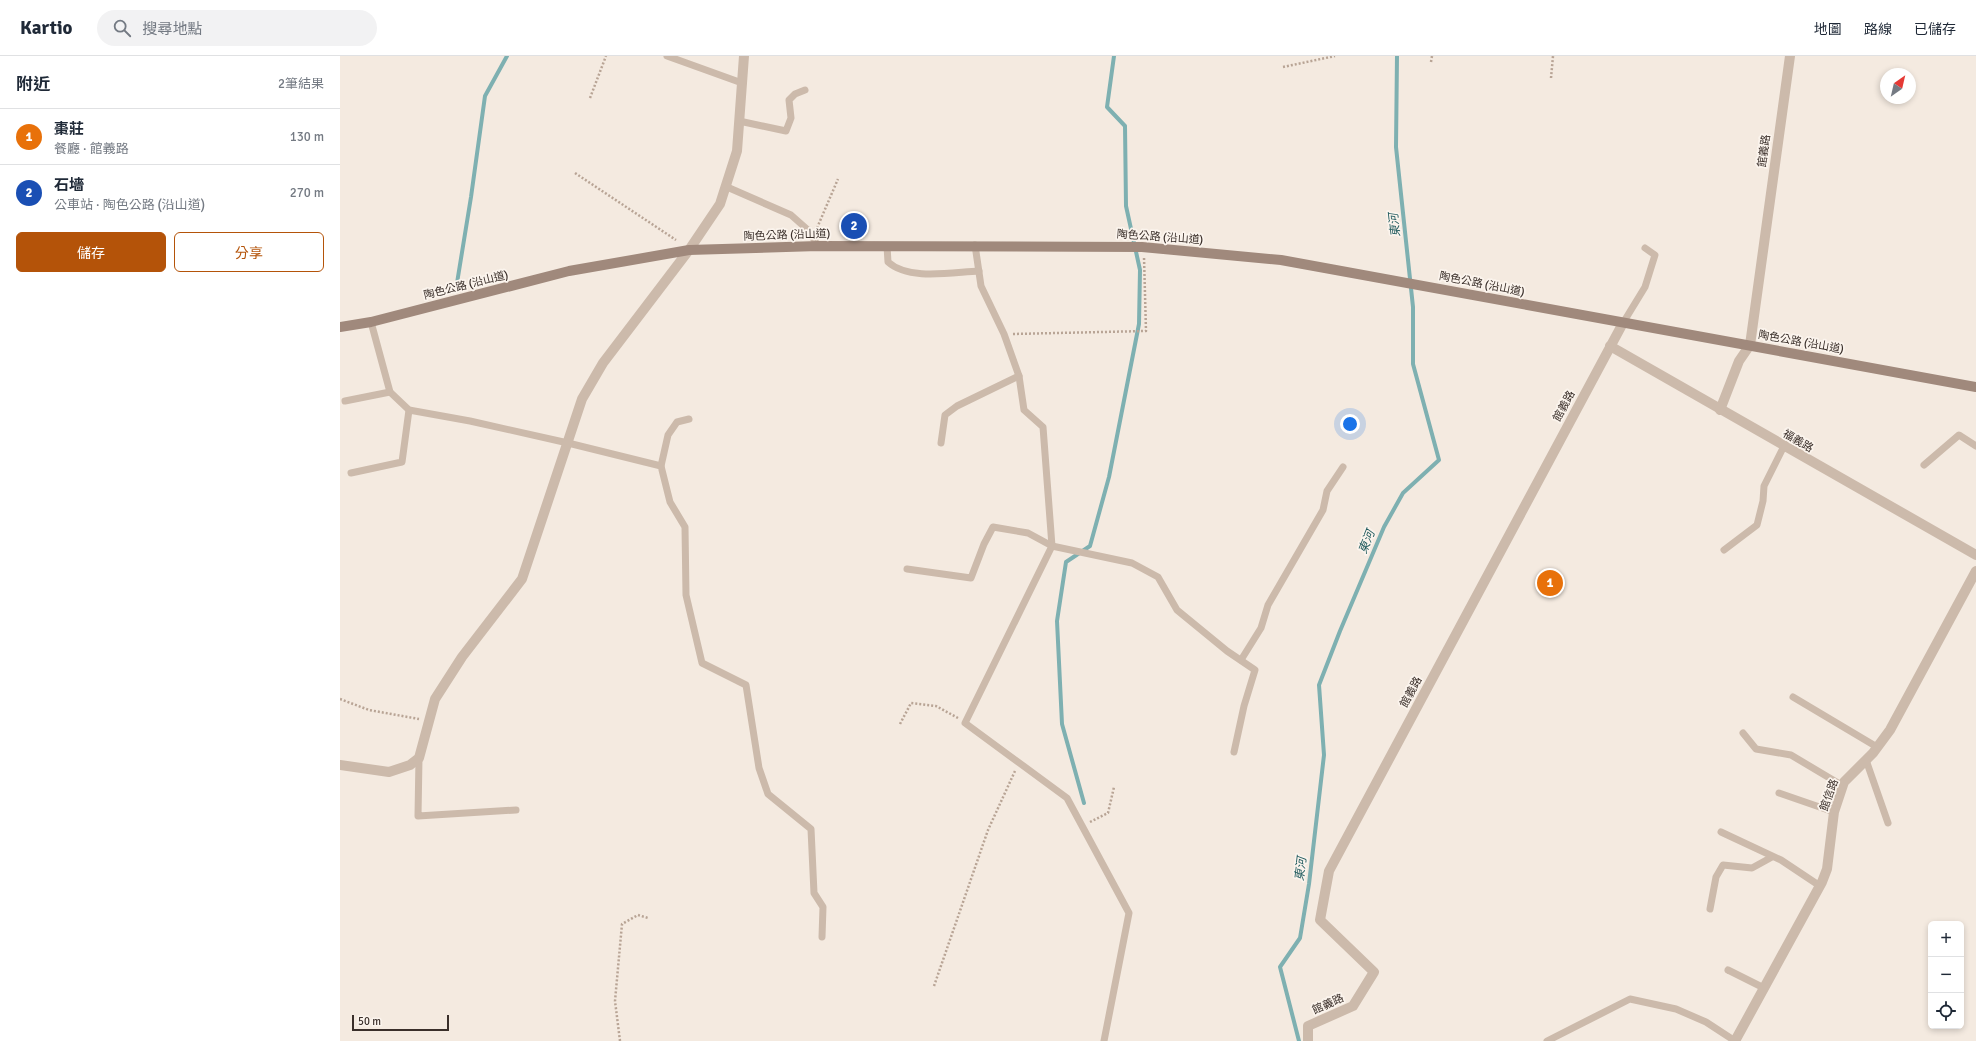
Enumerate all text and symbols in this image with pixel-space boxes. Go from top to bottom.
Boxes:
search box [97,10,377,46]
text: Kartio [20,16,73,40]
icon: search [111,17,133,39]
text: 搜尋地點 [143,20,203,38]
text: 地圖 [1814,21,1842,38]
text: 路線 [1864,21,1892,38]
text: 已儲存 [1914,21,1956,38]
north arrow [1880,68,1916,104]
text: 附近 [16,74,50,95]
text: 2筆結果 [278,76,324,92]
text: 棗莊 [54,120,84,138]
text: 1 [25,129,33,145]
text: 130 m [290,129,324,145]
street label: 館義路 [1755,134,1773,168]
text: 餐廳 · 館義路 [54,141,129,157]
text: 石墻 [54,176,84,194]
text: 2 [25,185,33,201]
text: 270 m [290,185,324,201]
text: 公車站 · 陶色公路 (沿山道) [54,197,205,213]
water label: 東河 [1386,210,1404,238]
pin: 2 [841,211,867,241]
street label: 陶色公路 (沿山道) [743,227,831,243]
street label: 陶色公路 (沿山道) [1116,227,1204,247]
button: 儲存 [16,232,166,272]
button: 分享 [174,232,324,272]
street label: 陶色公路 (沿山道) [422,268,510,302]
street label: 陶色公路 (沿山道) [1438,269,1526,299]
street label: 陶色公路 (沿山道) [1757,328,1845,356]
street label: 館義路 [1551,388,1577,424]
your location [1340,414,1360,434]
street label: 福義路 [1780,427,1816,455]
water label: 東河 [1356,526,1379,556]
pin: 1 [1537,568,1563,598]
street label: 館義路 [1398,674,1424,710]
street label: 館信路 [1817,777,1841,813]
water label: 東河 [1292,854,1310,882]
map controls [1928,921,1964,1029]
button: + [1928,921,1964,957]
button: − [1928,957,1964,993]
street label: 館義路 [1310,991,1346,1017]
button: locate [1928,993,1964,1029]
scale bar [352,1013,449,1032]
text: 50 m [358,1015,381,1028]

